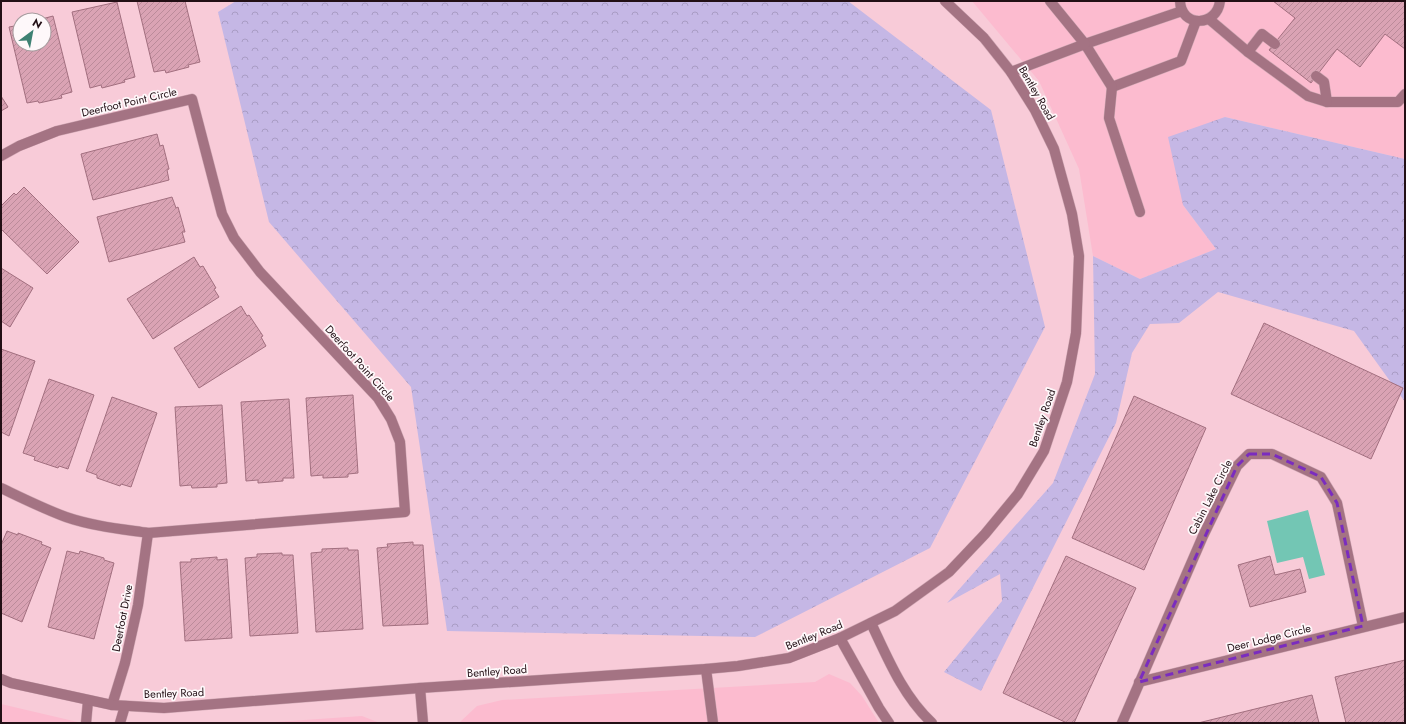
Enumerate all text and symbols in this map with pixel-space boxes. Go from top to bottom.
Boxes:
north arrow [12,12,52,52]
text: N [29,14,45,33]
street label: Bentley Road [1015,63,1059,123]
street label: Deerfoot Point Circle [80,83,179,121]
street label: Deerfoot Point Circle [321,321,399,405]
street label: Bentley Road [1025,387,1059,449]
street label: Cabin Lake Circle [1184,456,1236,537]
street label: Deerfoot Drive [108,583,136,653]
street label: Bentley Road [783,616,845,654]
street label: Deer Lodge Circle [1225,620,1313,656]
street label: Bentley Road [466,661,528,681]
street label: Bentley Road [144,684,204,702]

